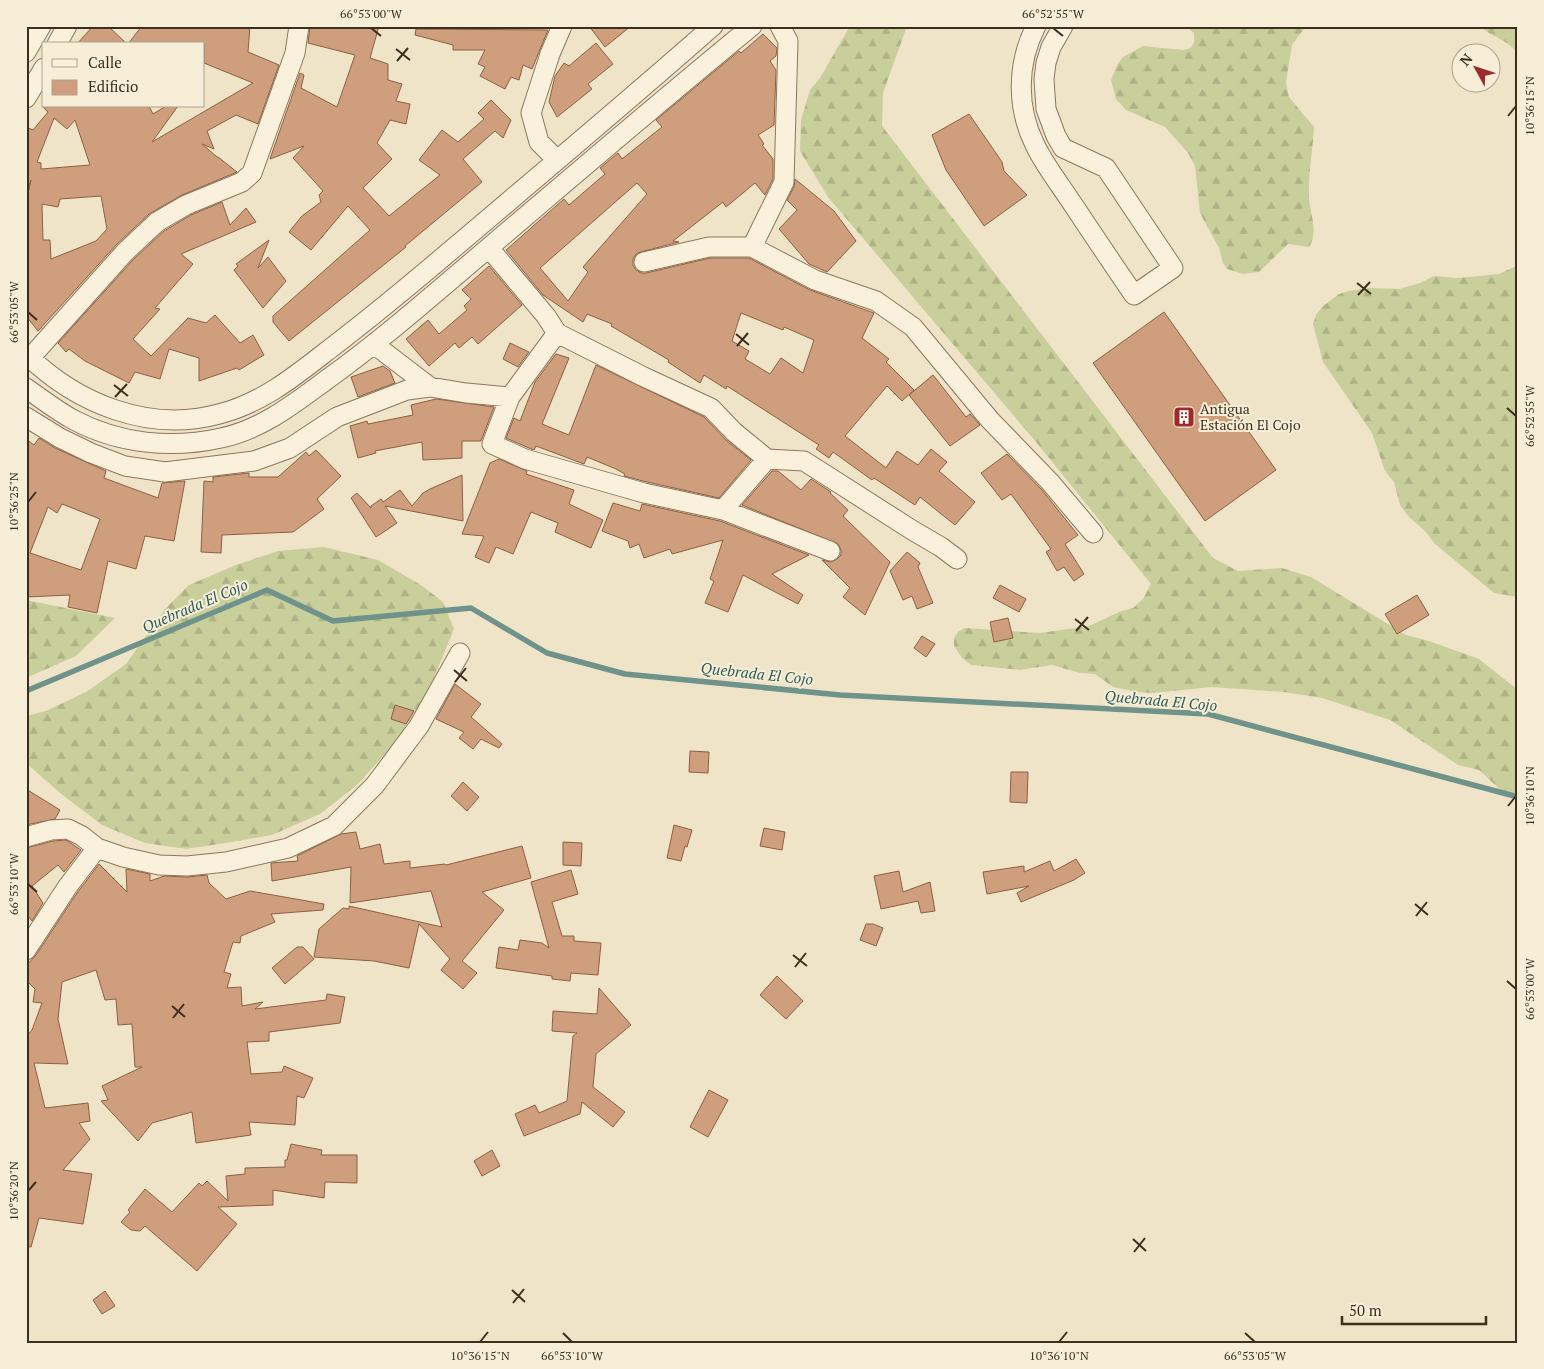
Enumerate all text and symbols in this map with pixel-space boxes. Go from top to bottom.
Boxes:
text: 66°53'00"W [340,6,403,21]
text: 66°52'55"W [1022,6,1085,21]
legend [42,42,205,108]
north arrow [1452,42,1502,92]
text: N [1455,49,1477,69]
text: Calle [88,52,122,72]
text: Edificio [88,76,138,96]
text: 10°36'15"N [1522,76,1537,136]
text: 66°53'05"W [6,280,21,343]
text: 66°52'55"W [1522,384,1537,447]
place label: Antigua Estación El Cojo [1200,399,1301,434]
building icon: Antigua Estación El Cojo [1172,405,1196,429]
text: 10°36'25"N [6,472,21,532]
water label: Quebrada El Cojo [139,574,251,636]
water label: Quebrada El Cojo [700,657,815,689]
water label: Quebrada El Cojo [1104,685,1219,715]
text: 10°36'10"N [1522,766,1537,826]
text: 66°53'10"W [6,852,21,915]
text: 66°53'00"W [1522,957,1537,1020]
text: 10°36'20"N [6,1161,21,1221]
scale bar [1342,1294,1485,1326]
text: 50 m [1349,1300,1382,1320]
text: 10°36'15"N [450,1348,510,1363]
text: 66°53'10"W [541,1348,604,1363]
text: 10°36'10"N [1029,1348,1089,1363]
text: 66°53'05"W [1224,1348,1287,1363]

